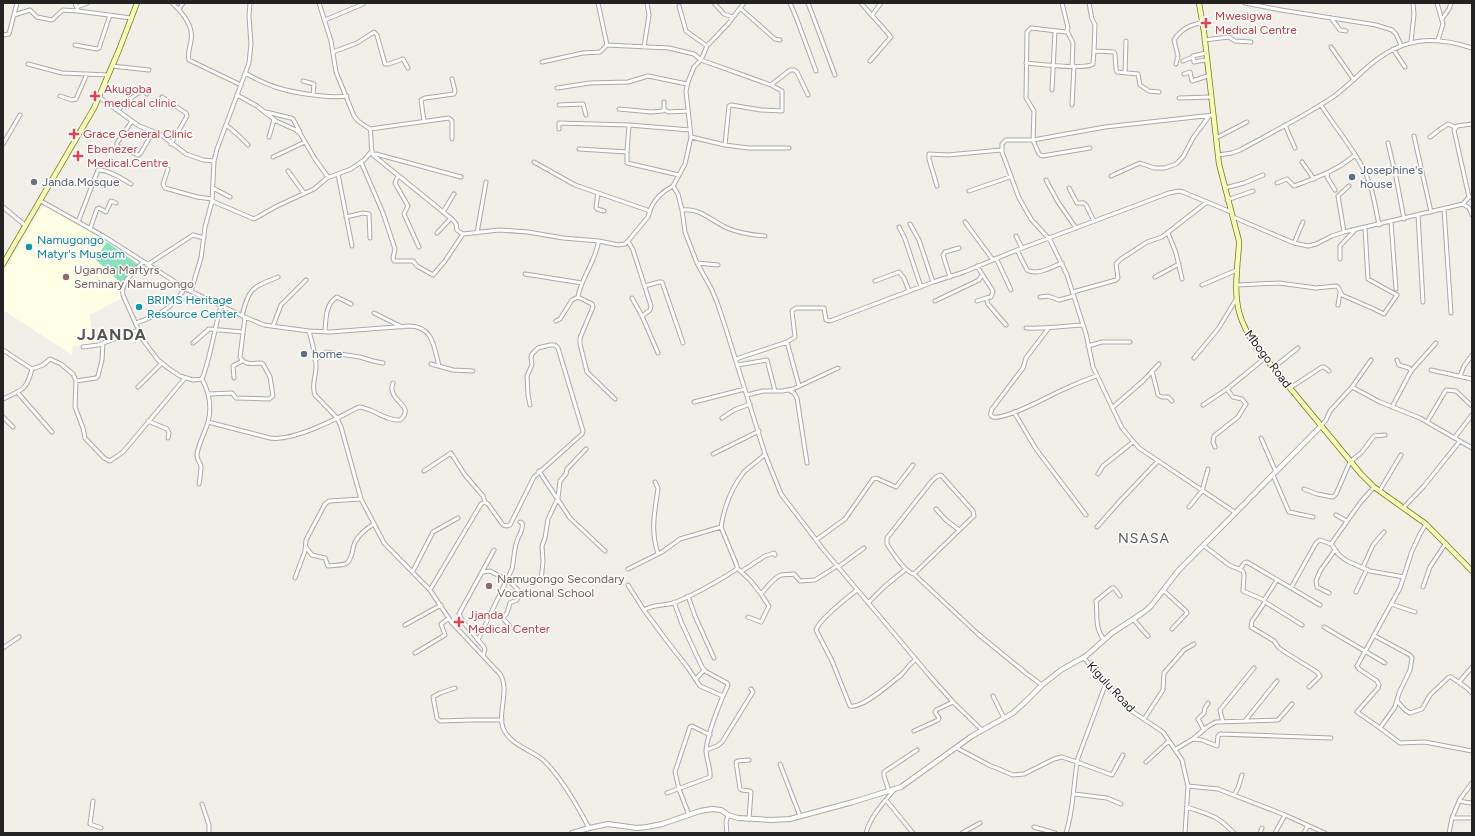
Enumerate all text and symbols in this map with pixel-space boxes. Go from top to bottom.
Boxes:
place label: Mwesigwa Medical Centre [1215,9,1297,37]
marker: Mwesigwa Medical Centre [1200,17,1212,29]
place label: Akugoba medical clinic [104,82,177,110]
marker: Akugoba medical clinic [89,90,101,102]
place label: Grace General Clinic [83,127,194,141]
marker: Grace General Clinic [68,128,80,140]
place label: Ebenezer Medical.Centre [87,142,169,170]
marker: Ebenezer Medical.Centre [72,150,84,162]
place label: Josephine's house [1360,163,1424,191]
marker: Josephine's house [1347,172,1357,182]
place label: Janda.Mosque [42,175,120,189]
marker: Janda.Mosque [29,177,39,187]
place label: Namugongo Matyr's Museum [37,233,125,261]
marker: Namugongo Matyr's Museum [24,242,34,252]
place label: Uganda Martyrs Seminary Namugongo [74,263,194,291]
marker: Uganda Martyrs Seminary Namugongo [61,272,71,282]
place label: BRIMS Heritage Resource Center [147,293,237,321]
marker: BRIMS Heritage Resource Center [134,302,144,312]
district label: JJANDA [77,325,147,344]
street label: Mbogo Road [1242,327,1294,391]
place label: home [312,347,343,361]
marker: home [299,349,309,359]
district label: NSASA [1118,530,1170,547]
place label: Namugongo Secondary Vocational School [497,572,625,600]
marker: Namugongo Secondary Vocational School [484,581,494,591]
place label: Jjanda Medical Center [468,608,550,636]
marker: Jjanda Medical Center [453,616,465,628]
street label: Kigulu Road [1084,659,1138,715]

